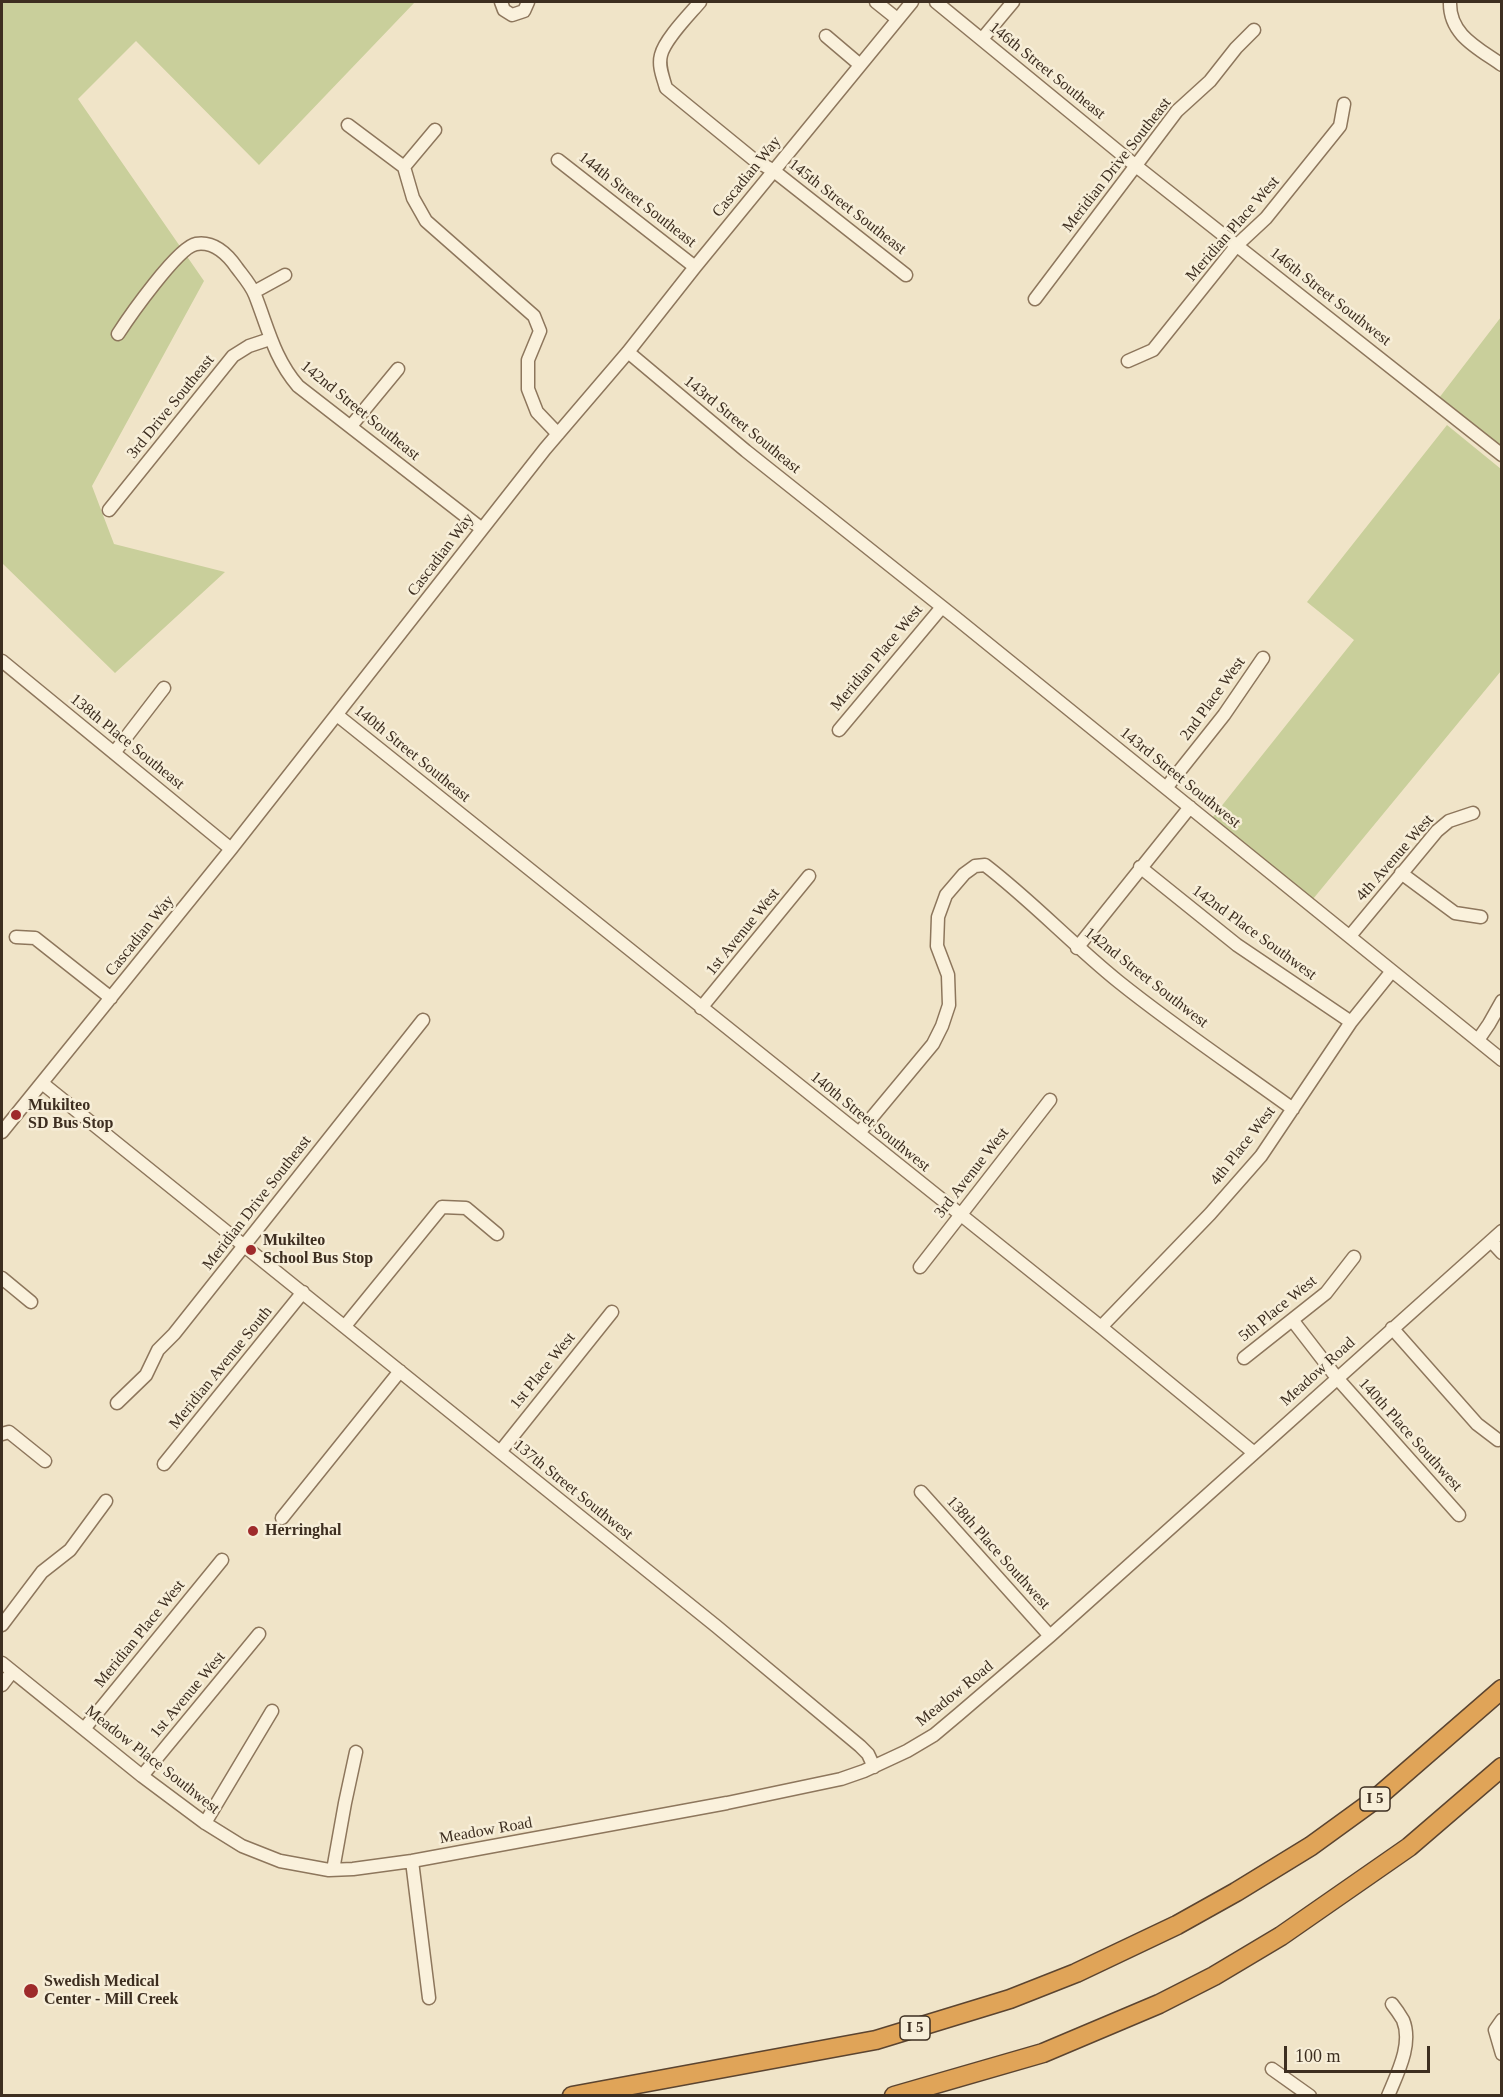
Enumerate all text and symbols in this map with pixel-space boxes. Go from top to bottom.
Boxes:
street label: 146th Street Southeast [985,18,1109,124]
street label: Meridian Drive Southeast [1059,94,1175,236]
street label: Cascadian Way [708,133,786,221]
street label: 144th Street Southeast [574,148,700,252]
street label: 145th Street Southeast [784,155,910,259]
street label: Meridian Place West [1182,173,1284,285]
street label: 146th Street Southwest [1266,244,1394,350]
street label: 3rd Drive Southeast [123,351,219,463]
street label: 142nd Street Southeast [297,357,423,465]
street label: 143rd Street Southeast [680,372,804,478]
street label: Cascadian Way [404,510,478,600]
street label: Meridian Place West [827,601,927,715]
street label: 2nd Place West [1176,654,1250,744]
street label: 138th Place Southeast [66,690,188,794]
street label: 140th Street Southeast [350,701,474,807]
street label: 143rd Street Southwest [1116,724,1244,832]
street label: 4th Avenue West [1352,811,1438,905]
street label: 142nd Place Southwest [1188,881,1320,985]
street label: 1st Avenue West [702,884,784,980]
street label: Cascadian Way [101,892,179,980]
street label: 142nd Street Southwest [1080,924,1212,1032]
street label: 140th Street Southwest [806,1068,934,1176]
place label: Mukilteo SD Bus Stop [28,1096,113,1134]
street label: 4th Place West [1206,1103,1280,1189]
marker: Mukilteo SD Bus Stop [9,1108,23,1122]
street label: 3rd Avenue West [931,1124,1013,1222]
street label: Meridian Drive Southeast [199,1132,315,1274]
place label: Mukilteo School Bus Stop [263,1231,373,1269]
marker: Mukilteo School Bus Stop [244,1243,258,1257]
street label: 5th Place West [1235,1272,1321,1346]
street label: Meridian Avenue South [166,1303,276,1433]
street label: 1st Place West [506,1329,580,1413]
street label: Meadow Road [1277,1333,1359,1411]
street label: 140th Place Southwest [1354,1374,1466,1496]
street label: 137th Street Southwest [509,1436,637,1544]
street label: 138th Place Southwest [942,1492,1054,1614]
place label: Herringhal [265,1521,341,1541]
marker: Herringhal [246,1524,260,1538]
street label: Meridian Place West [91,1576,189,1692]
street label: 1st Avenue West [146,1648,230,1742]
street label: Meadow Road [913,1657,997,1731]
street label: Meadow Place Southwest [81,1702,223,1818]
road number: I 5 [1360,1787,1390,1811]
street label: Meadow Road [438,1813,534,1849]
place label: Swedish Medical Center - Mill Creek [44,1972,178,2010]
marker: Swedish Medical Center - Mill Creek [22,1982,40,2000]
road number: I 5 [900,2016,930,2040]
scale bar [1287,2034,1432,2072]
text: 100 m [1295,2046,1341,2066]

